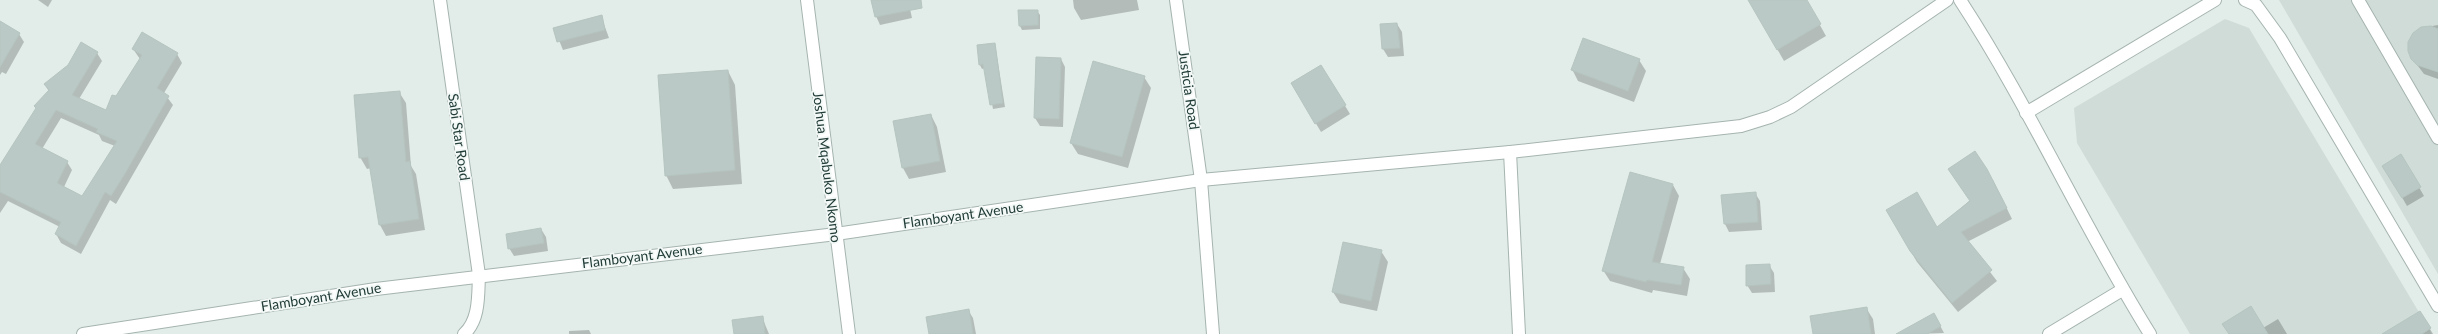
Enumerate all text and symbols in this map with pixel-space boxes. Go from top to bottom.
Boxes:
street label: Justicia Road [1176,49,1203,131]
street label: Joshua Mqabuko Nkomo [810,90,845,243]
street label: Sabi Star Road [445,92,474,182]
street label: Flamboyant Avenue [902,198,1024,231]
street label: Flamboyant Avenue [581,240,703,271]
street label: Flamboyant Avenue [260,279,382,314]

